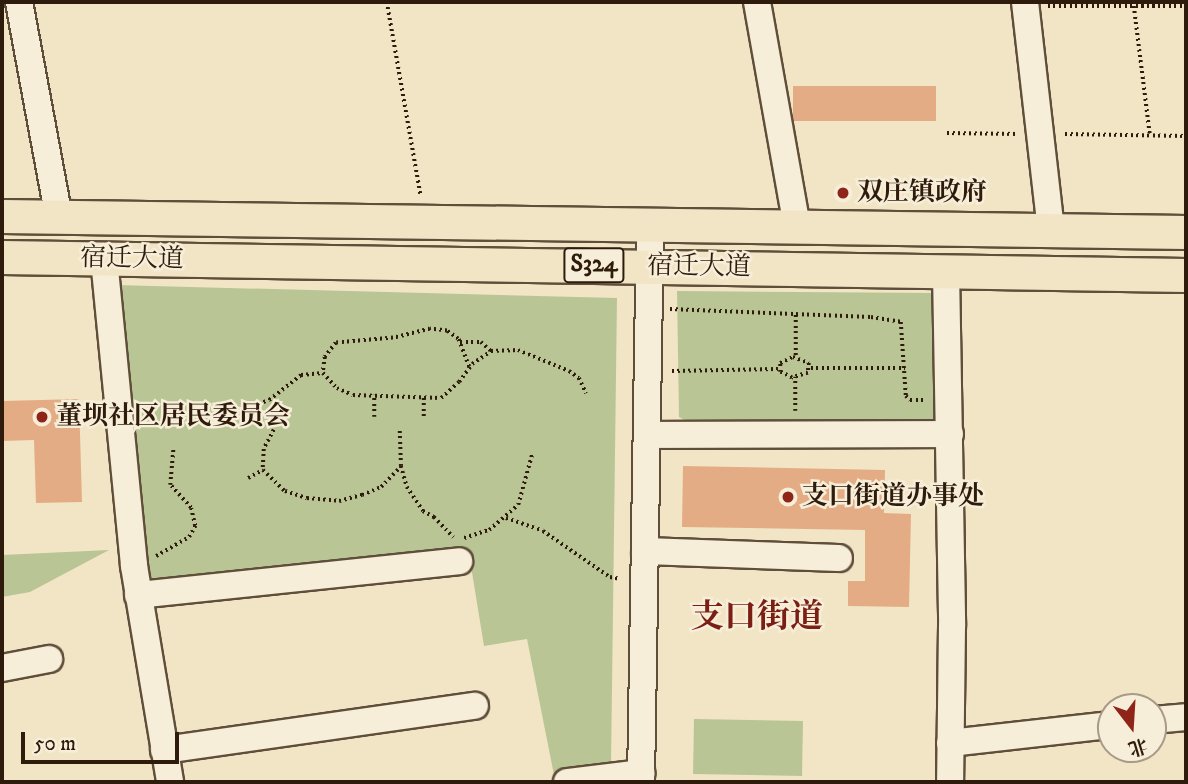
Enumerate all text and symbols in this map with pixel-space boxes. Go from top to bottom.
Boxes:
place label: 双庄镇政府 [857,177,987,209]
marker: 双庄镇政府 [835,185,851,201]
street label: 宿迁大道 [80,242,184,276]
road number: S324 [562,244,626,286]
street label: 宿迁大道 [647,250,751,284]
place label: 董坝社区居民委员会 [56,401,290,433]
marker: 董坝社区居民委员会 [34,409,50,425]
place label: 支口街道办事处 [802,481,984,513]
marker: 支口街道办事处 [780,489,796,505]
district label: 支口街道 [691,598,823,638]
north arrow [1097,693,1167,763]
scale bar [24,718,182,762]
text: 50 m [34,731,76,757]
text: 北 [1125,733,1150,760]

